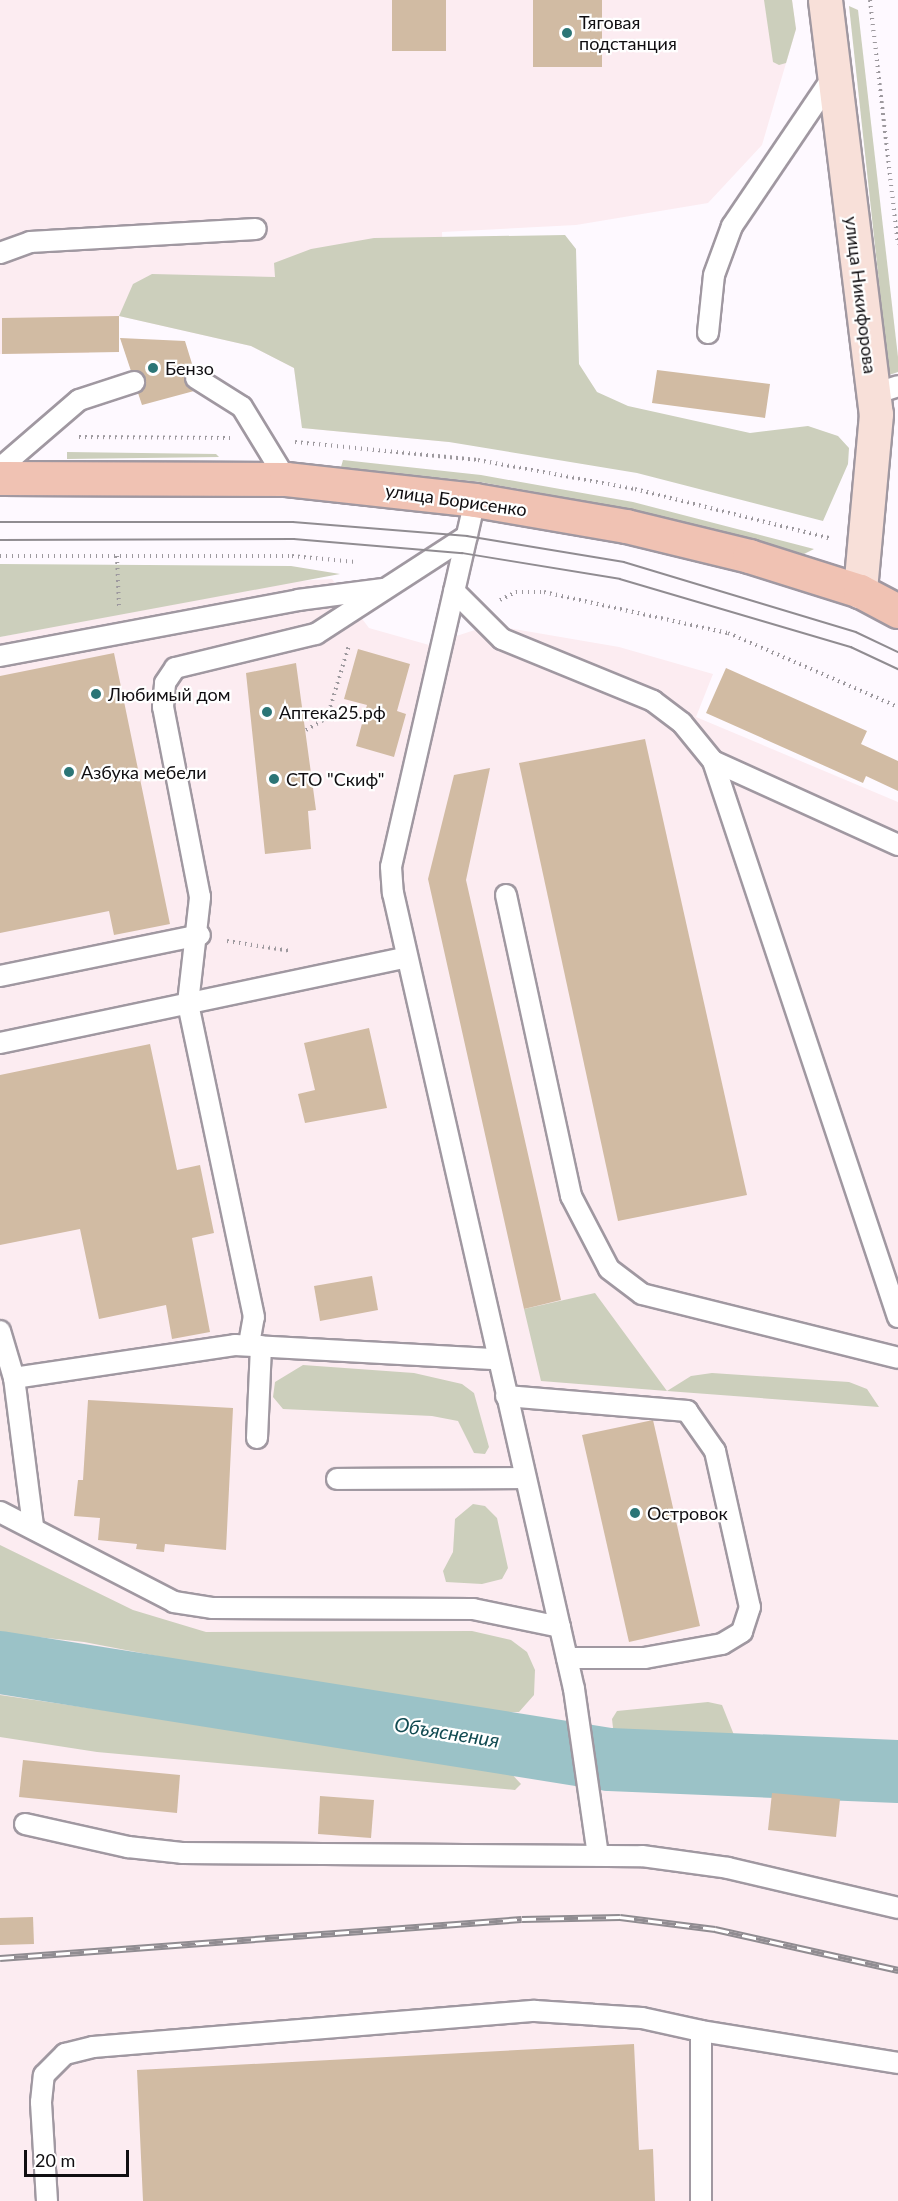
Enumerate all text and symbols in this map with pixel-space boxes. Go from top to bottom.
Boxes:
place label: Тяговая подстанция [579,12,677,54]
marker: Тяговая подстанция [560,26,574,40]
street label: улица Никифорова [841,215,881,375]
place label: Бензо [165,357,214,379]
marker: Бензо [146,361,160,375]
street label: улица Борисенко [384,479,528,521]
place label: Любимый дом [108,683,230,705]
marker: Любимый дом [89,687,103,701]
place label: Аптека25.рф [279,701,386,723]
marker: Аптека25.рф [260,705,274,719]
place label: Азбука мебели [81,761,207,783]
marker: Азбука мебели [62,765,76,779]
place label: СТО "Скиф" [286,768,384,790]
marker: СТО "Скиф" [267,772,281,786]
place label: Островок [647,1502,728,1524]
marker: Островок [628,1506,642,1520]
water label: Объяснения [393,1712,501,1752]
scale bar [27,2138,132,2176]
text: 20 m [35,2149,75,2171]

